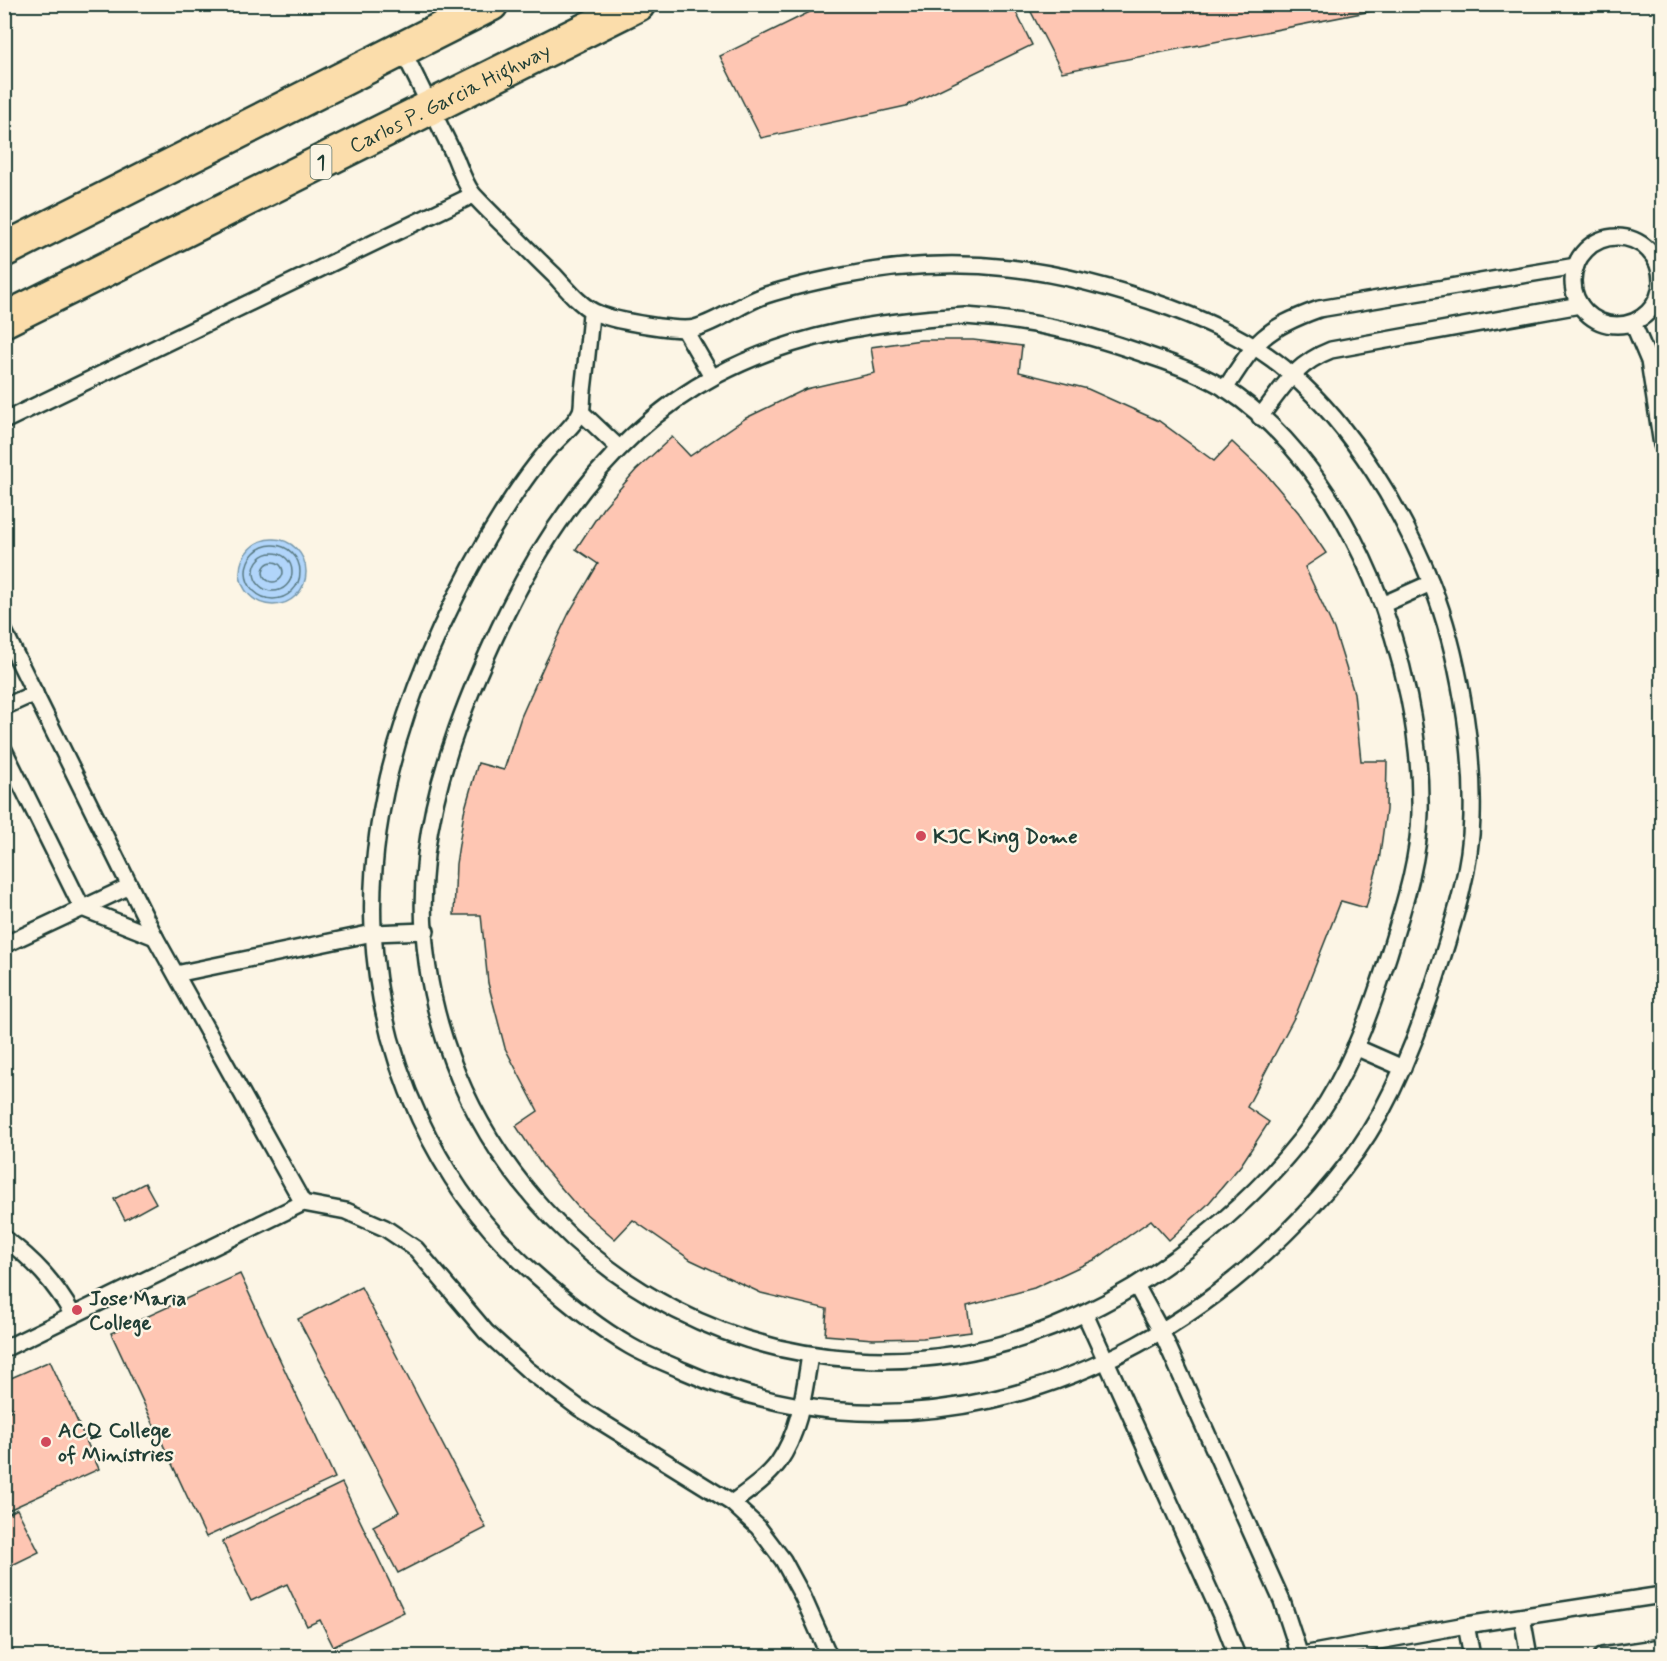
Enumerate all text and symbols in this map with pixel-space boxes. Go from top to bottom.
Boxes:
street label: Carlos P. Garcia Highway [345,37,556,161]
road number: 1 [310,145,332,179]
place label: KJC King Dome [933,823,1078,853]
marker: KJC King Dome [914,829,928,843]
place label: Jose Maria College [89,1285,187,1337]
marker: Jose Maria College [70,1303,84,1317]
place label: ACQ College of Ministries [58,1417,174,1469]
marker: ACQ College of Ministries [39,1435,53,1449]

